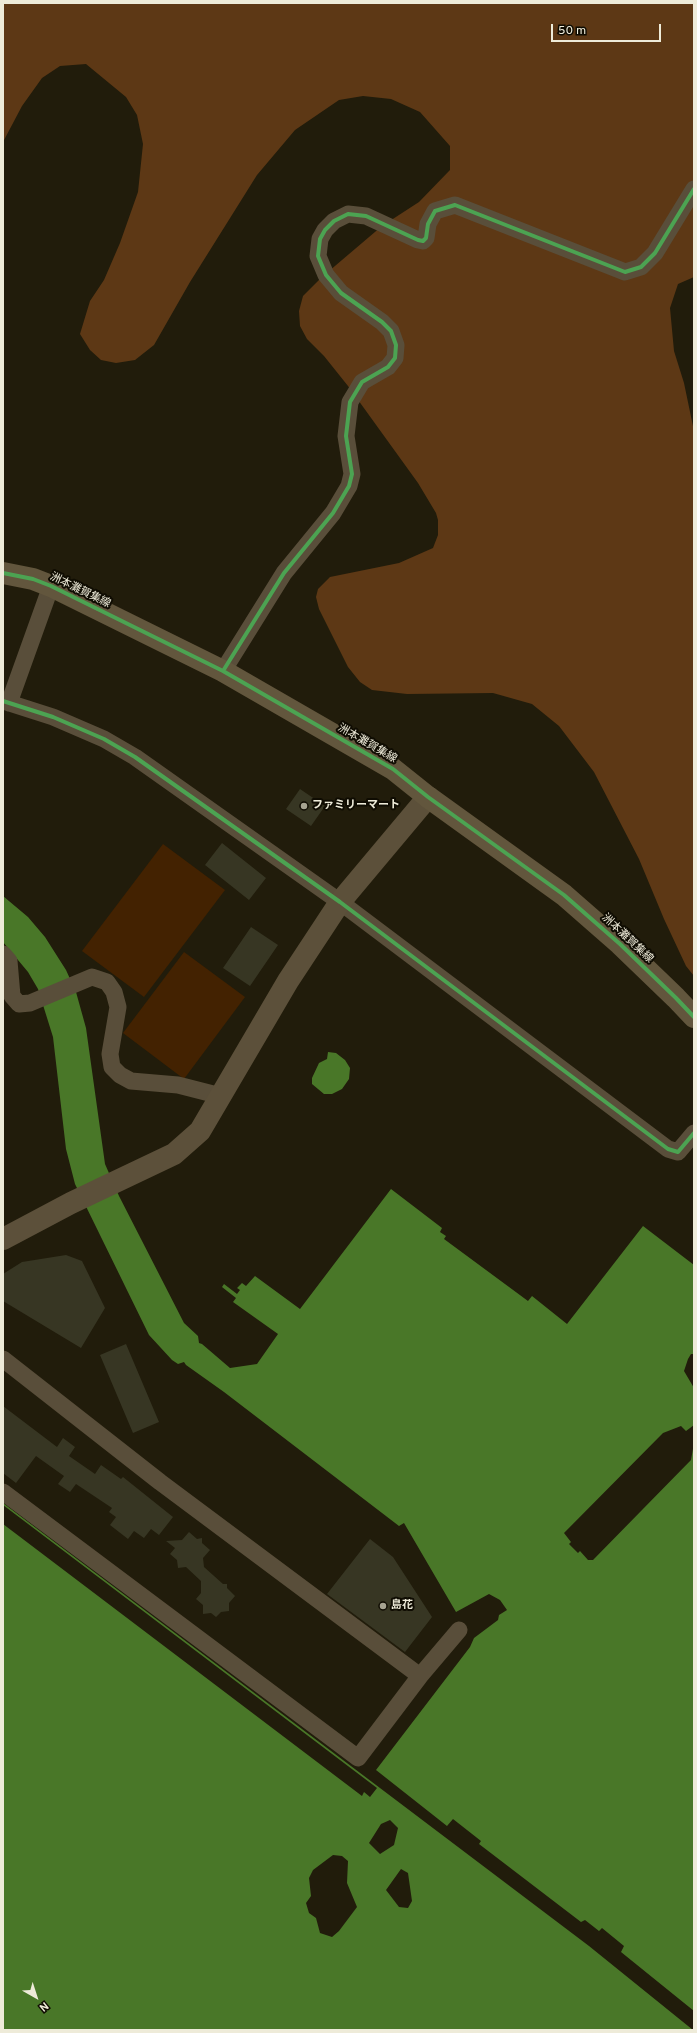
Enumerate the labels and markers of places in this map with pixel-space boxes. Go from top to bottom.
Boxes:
place label: ファミリーマート [312,799,400,813]
marker: ファミリーマート [299,801,309,811]
place label: 島花 [391,1599,413,1613]
marker: 島花 [378,1601,388,1611]

